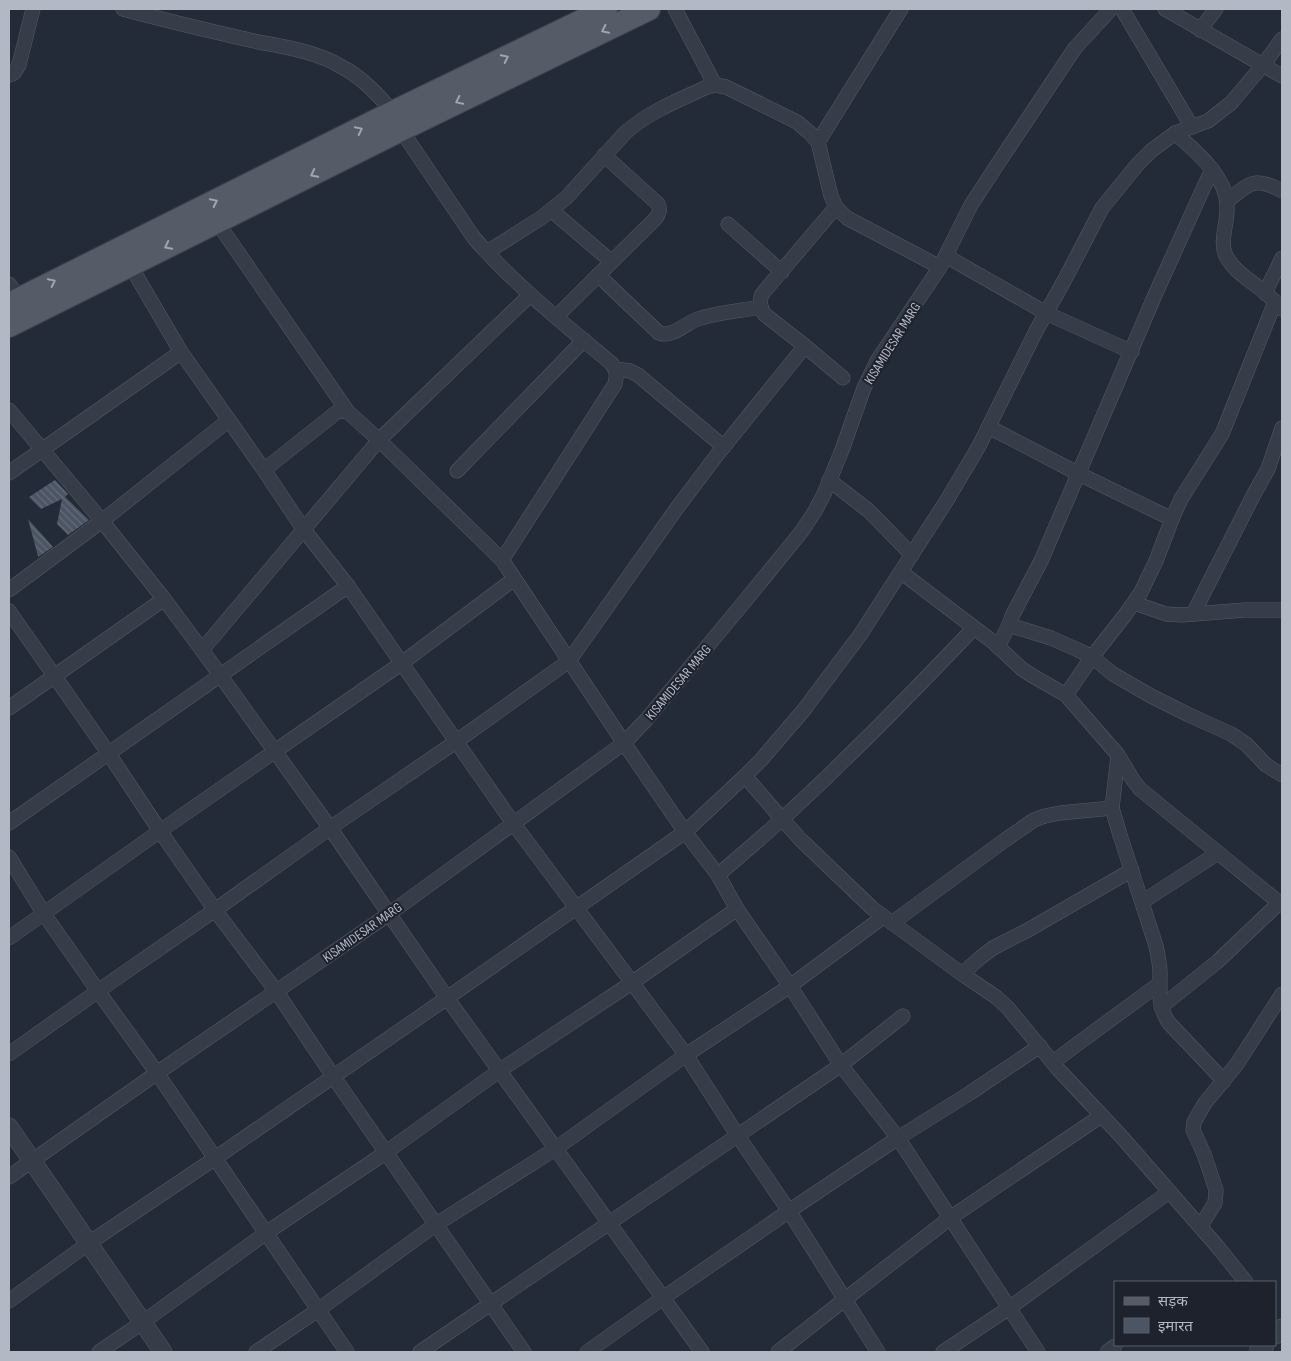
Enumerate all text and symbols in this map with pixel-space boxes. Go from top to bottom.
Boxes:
one-way arrow [601,24,610,34]
one-way arrow [500,54,509,64]
one-way arrow [455,95,464,106]
one-way arrow [354,125,363,136]
one-way arrow [310,167,319,177]
one-way arrow [208,198,217,208]
one-way arrow [164,240,173,250]
one-way arrow [47,278,56,288]
street label: KISAMIDESAR MARG [861,299,924,387]
street label: KISAMIDESAR MARG [642,641,715,724]
street label: KISAMIDESAR MARG [319,899,405,966]
legend [1114,1281,1276,1346]
text: सड़क [1158,1292,1188,1311]
text: इमारत [1158,1317,1193,1336]

